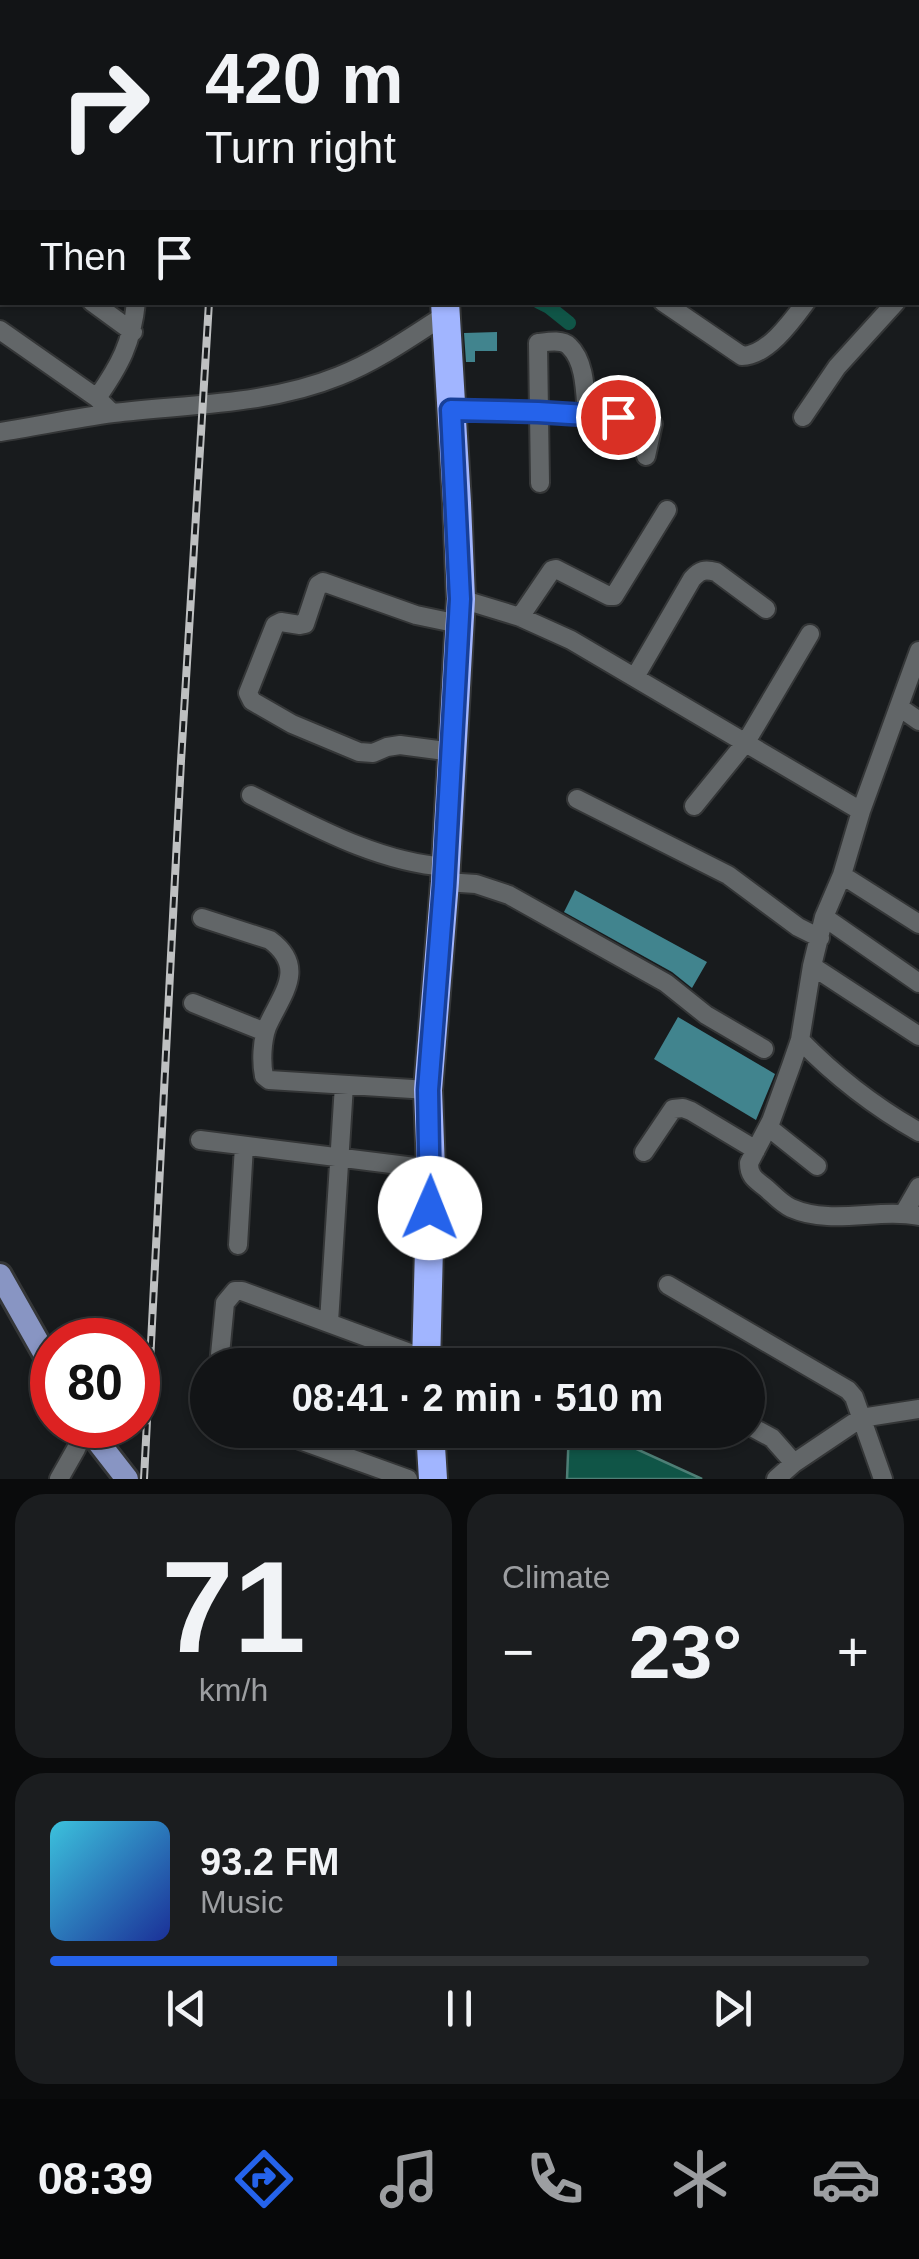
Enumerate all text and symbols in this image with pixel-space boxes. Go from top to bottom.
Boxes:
icon: right [40,40,170,170]
text: 420 m [205,40,403,118]
text: Turn right [205,122,396,173]
icon: arrive [147,230,202,285]
text: Then [40,236,127,278]
pin [576,375,661,460]
icon: arrive [591,390,646,445]
position arrow [378,1156,482,1260]
speed limit sign: 80 [30,1318,160,1448]
text: 08:41 · 2 min · 510 m [292,1377,663,1419]
text: 71 [161,1534,306,1680]
text: Climate [502,1559,610,1595]
text: 23° [629,1610,742,1694]
text: − [502,1621,534,1683]
text: + [837,1621,869,1683]
text: km/h [199,1672,268,1708]
text: 93.2 FM [200,1841,339,1883]
text: Music [200,1884,284,1920]
icon: previous [159,1981,214,2036]
icon: pause [432,1981,487,2036]
icon: next [705,1981,760,2036]
icon: directions [229,2144,299,2214]
icon: music [374,2144,444,2214]
icon: phone [520,2144,590,2214]
icon: climate [665,2144,735,2214]
icon: car [811,2144,881,2214]
text: 08:39 [38,2153,153,2204]

